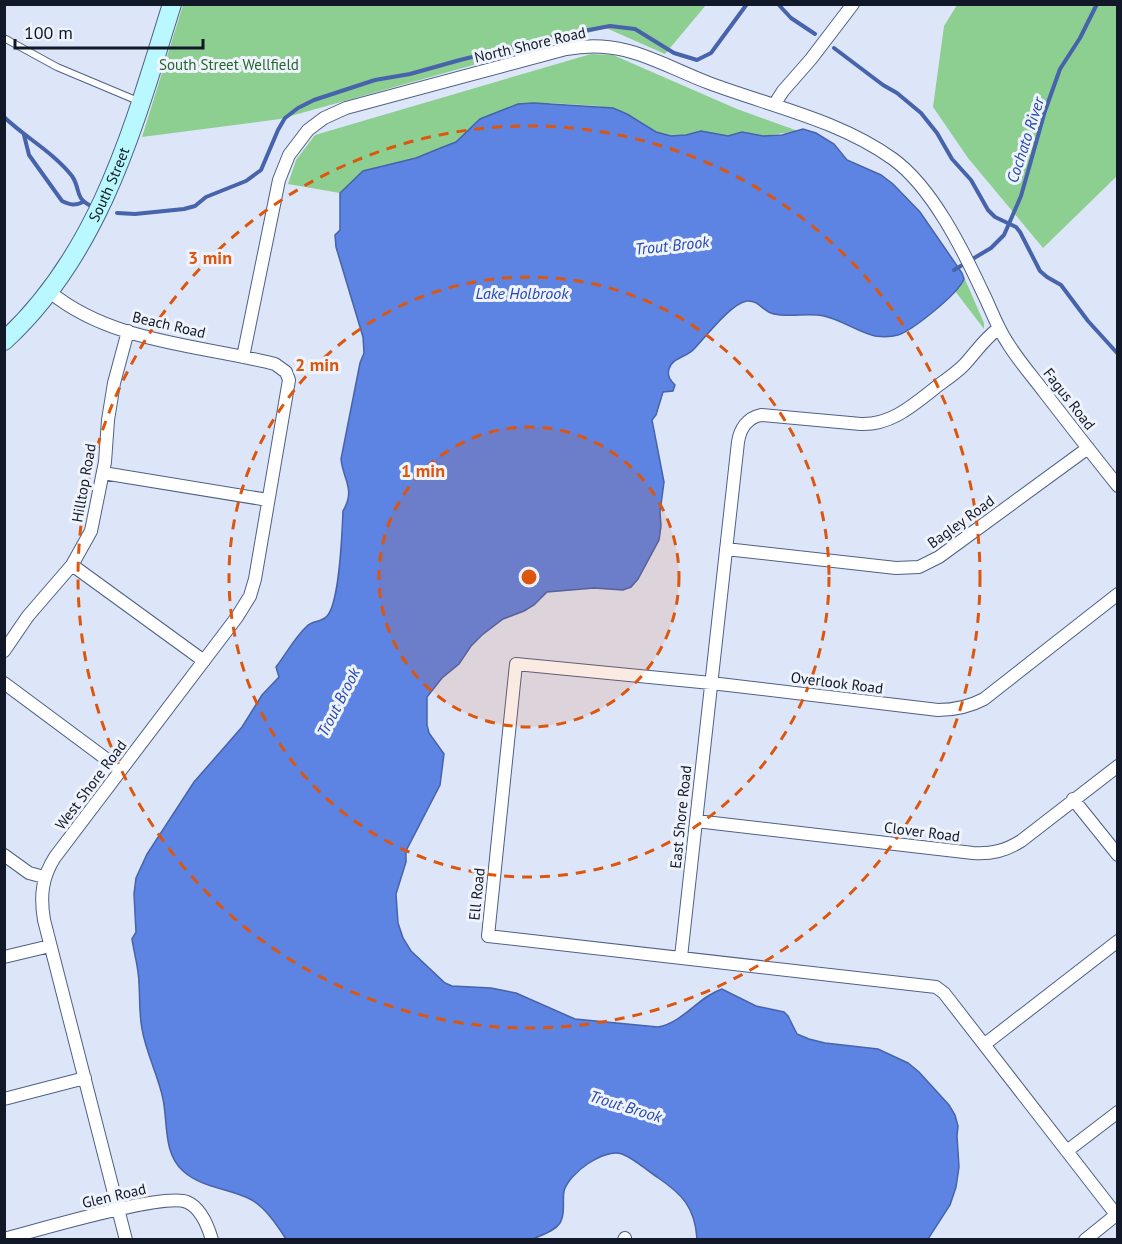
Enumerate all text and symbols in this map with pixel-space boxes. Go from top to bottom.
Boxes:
scale bar [15,12,202,50]
text: 100 m [24,21,73,44]
street label: North Shore Road [472,22,587,67]
park label: South Street Wellfield [159,55,299,74]
water label: Cochato River [1002,93,1049,185]
street label: South Street [84,144,133,225]
water label: Trout Brook [634,231,711,259]
text: 3 min [188,246,232,269]
water label: Lake Holbrook [476,283,569,303]
street label: Beach Road [131,307,208,342]
text: 2 min [295,353,339,376]
street label: Fagus Road [1039,364,1099,433]
street label: Hilltop Road [67,442,100,524]
text: 1 min [401,459,445,482]
street label: Bagley Road [924,491,998,552]
centre of rings [519,567,539,587]
water label: Trout Brook [312,663,364,740]
street label: Overlook Road [790,667,884,698]
street label: West Shore Road [51,736,131,833]
street label: East Shore Road [666,764,695,869]
street label: Clover Road [883,817,961,846]
street label: Ell Road [464,867,489,921]
water label: Trout Brook [587,1086,665,1127]
street label: Glen Road [80,1179,148,1212]

